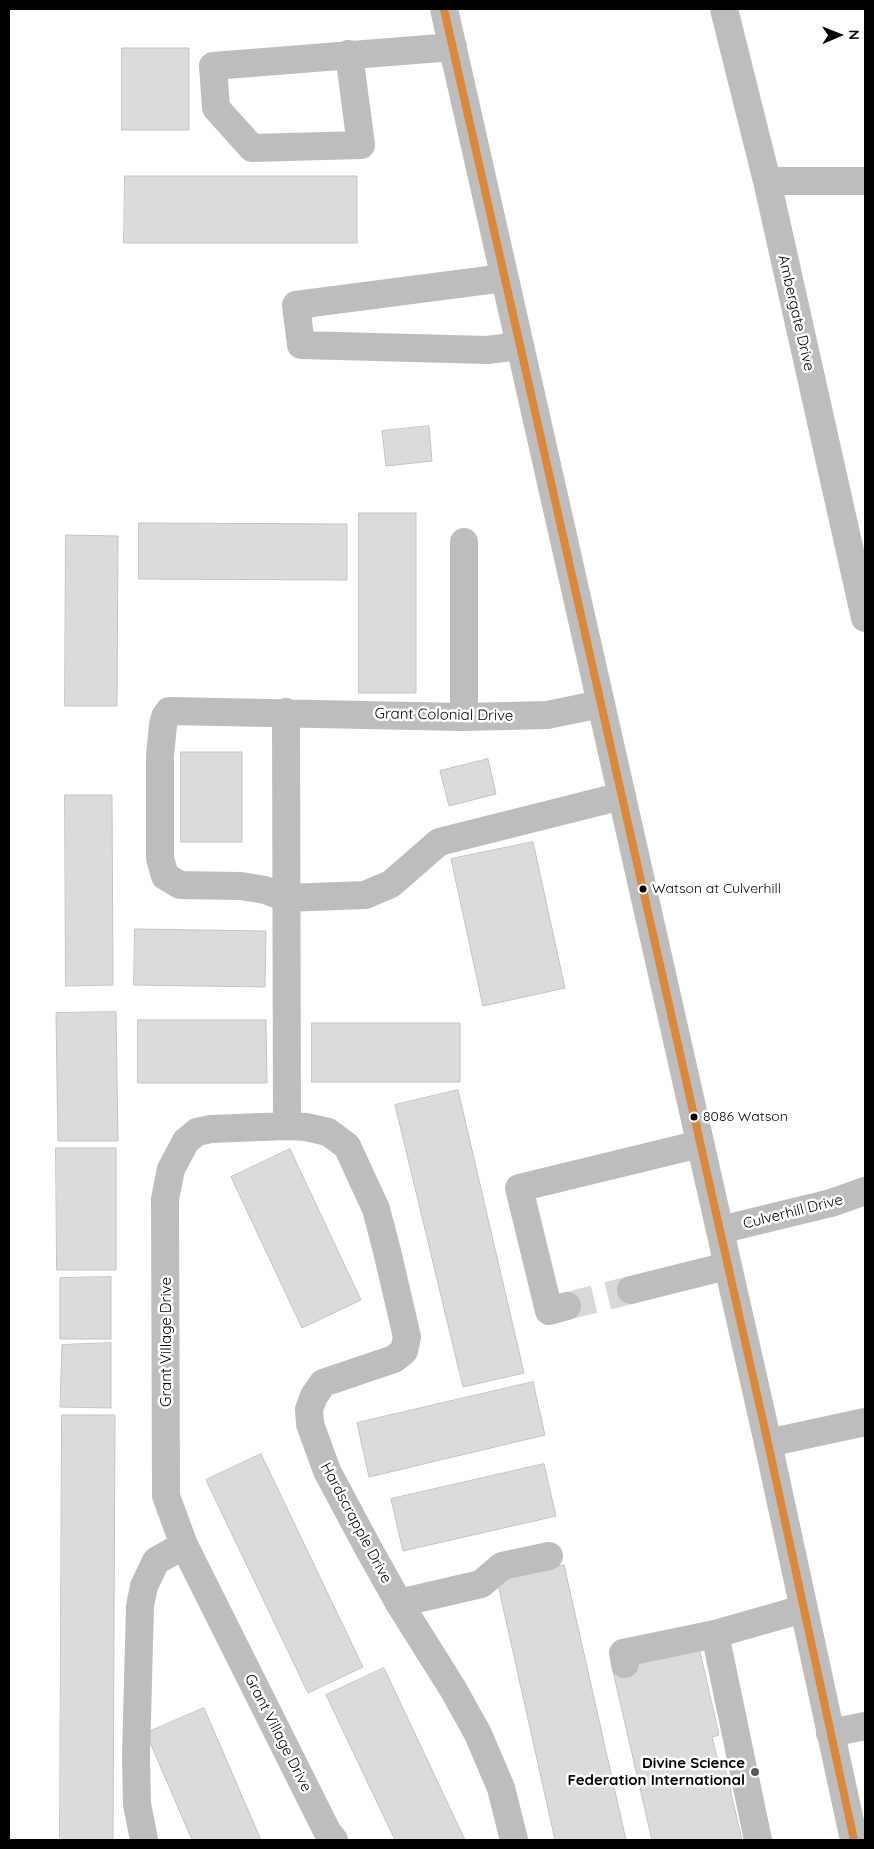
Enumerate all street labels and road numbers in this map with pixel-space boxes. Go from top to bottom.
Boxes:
street label: Ambergate Drive [774,253,818,373]
street label: Grant Colonial Drive [374,705,514,725]
street label: Culverhill Drive [741,1191,845,1233]
street label: Grant Village Drive [157,1277,175,1407]
street label: Hardscrapple Drive [317,1460,395,1586]
street label: Grant Village Drive [241,1671,315,1795]

